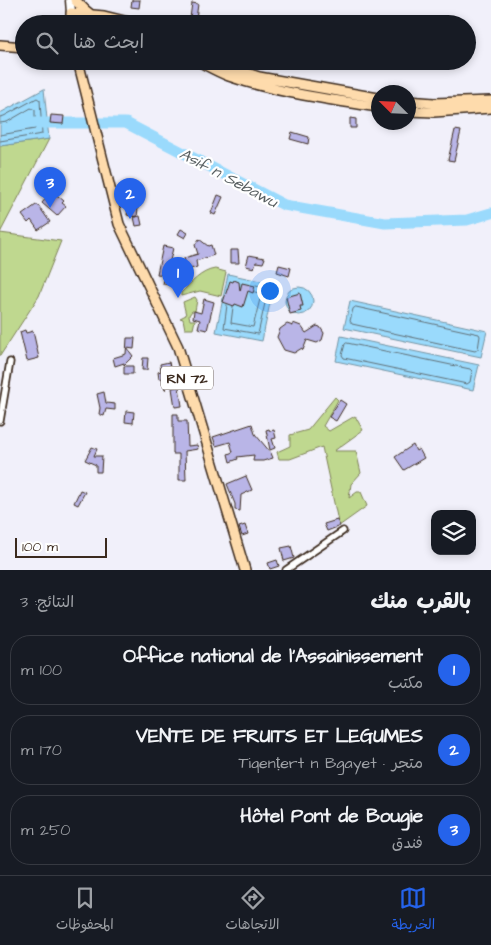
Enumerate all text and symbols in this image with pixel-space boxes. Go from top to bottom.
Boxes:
search box [15,15,476,70]
icon: search [33,29,61,57]
text: ابحث هنا [73,29,144,56]
north arrow [371,85,416,130]
water label: Asif n Sebawu [176,143,282,213]
pin: 3 [34,167,66,208]
pin: 2 [114,178,146,219]
pin: 1 [162,257,194,298]
your location [257,278,283,304]
road number: RN 72 [161,366,213,389]
map controls [431,510,476,555]
button: layers [431,510,476,555]
scale bar [15,535,108,558]
text: 100 m [22,537,58,557]
text: بالقرب منك [370,587,471,616]
text: النتائج: 3 [20,591,74,613]
text: Office national de l'Assainissement [123,643,423,670]
text: 100 m [21,659,62,681]
text: 1 [453,659,455,681]
text: مكتب [388,672,423,694]
text: VENTE DE FRUITS ET LEGUMES [136,723,423,750]
text: 170 m [21,739,62,761]
text: 2 [449,739,459,761]
text: متجر · Tiqenṭert n Bgayet [238,752,423,774]
text: Hôtel Pont de Bougie [240,803,423,830]
text: 250 m [21,819,70,841]
text: 3 [450,819,458,841]
text: فندق [392,832,423,854]
tab: المحفوظات [56,884,114,937]
tab: الاتجاهات [225,884,280,937]
tab: الخريطة [391,884,435,937]

